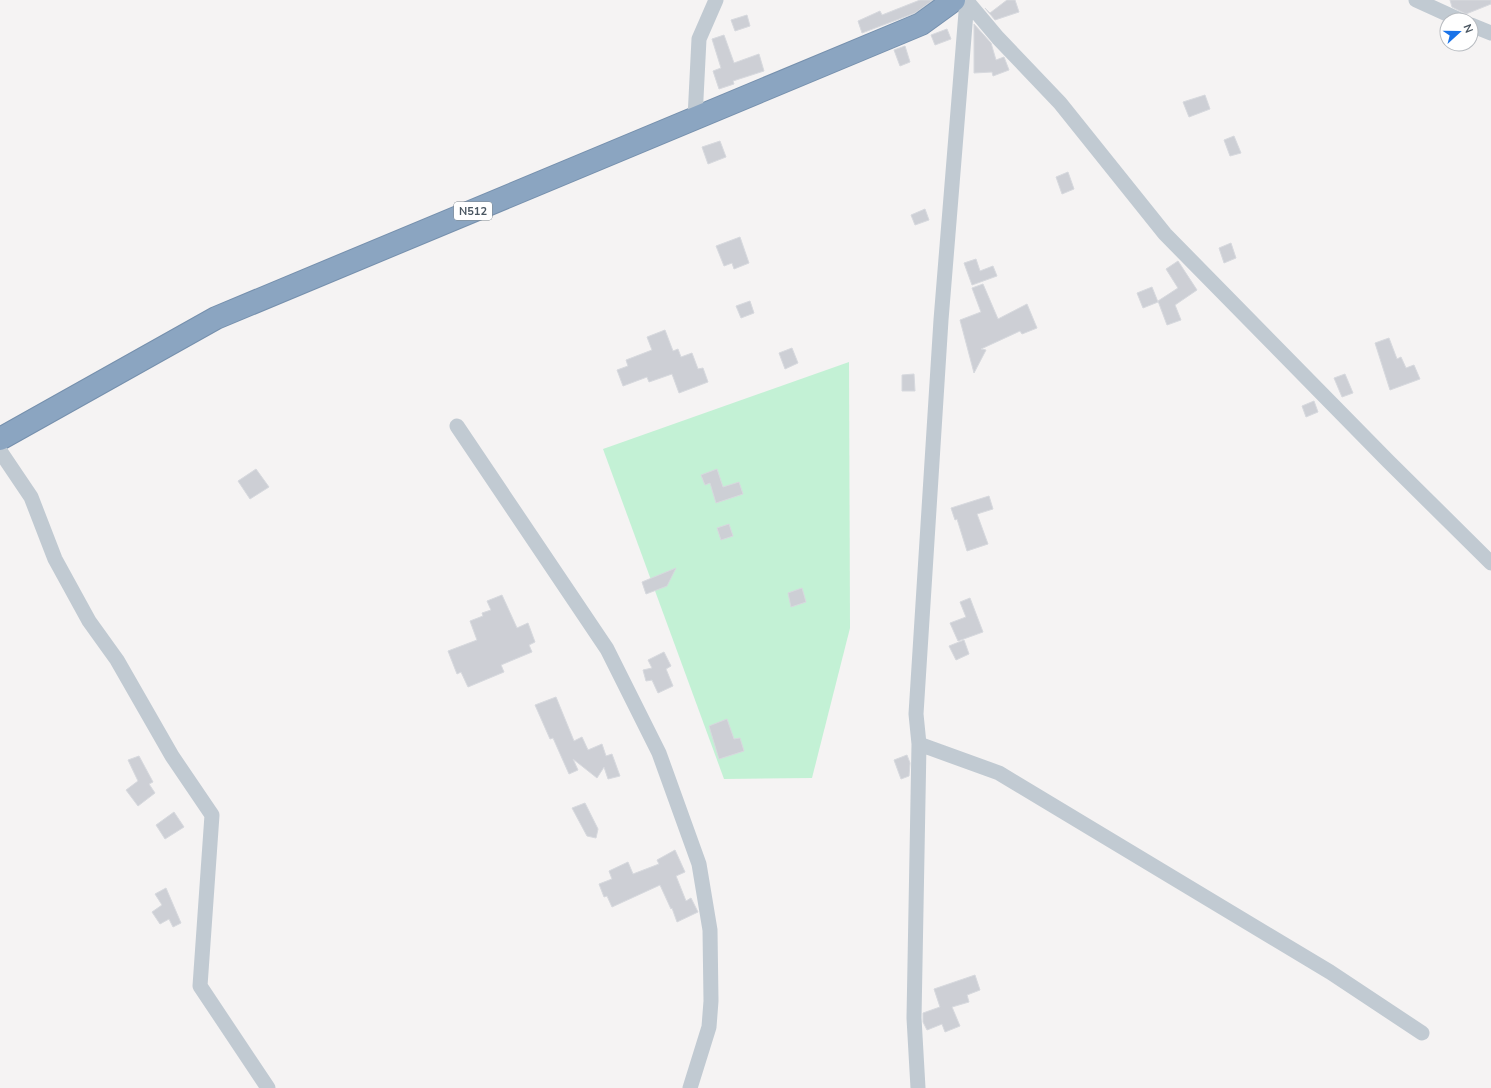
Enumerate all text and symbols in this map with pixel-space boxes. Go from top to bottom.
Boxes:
north arrow [1439,12,1479,52]
text: N [1459,22,1476,35]
road number: N512 [454,202,492,220]

